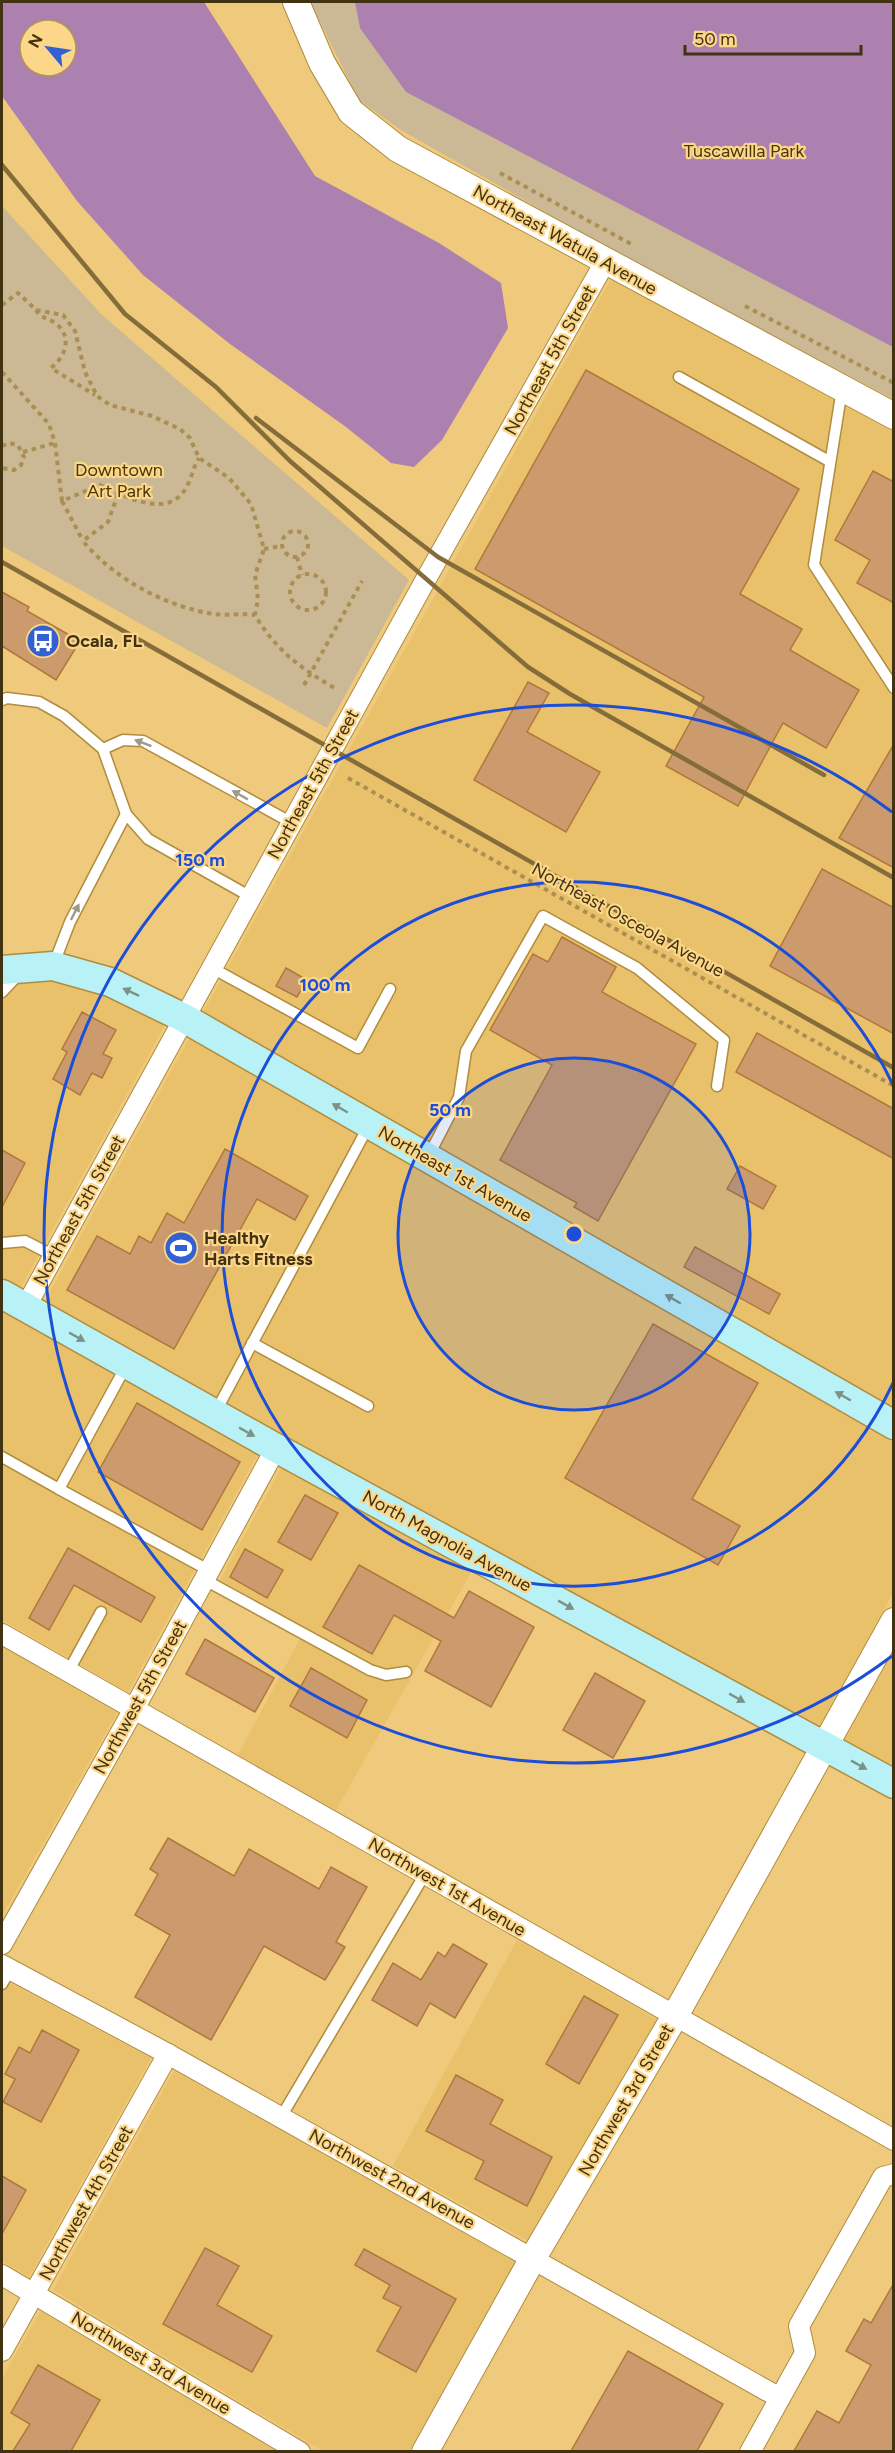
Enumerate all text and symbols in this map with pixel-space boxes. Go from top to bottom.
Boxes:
north arrow [18,18,78,78]
scale bar [685,18,860,56]
text: 50 m [694,28,736,50]
text: N [24,31,47,51]
park label: Tuscawilla Park [684,140,804,162]
street label: Northeast Watula Avenue [469,180,661,300]
street label: Northeast 5th Street [500,281,600,439]
park label: Downtown Art Park [75,459,163,502]
bus stop icon: Ocala, FL [25,623,61,659]
place label: Ocala, FL [66,630,142,652]
street label: Northeast 5th Street [263,705,363,863]
one-way arrow [133,737,151,747]
one-way arrow [232,790,249,800]
text: 150 m [175,849,225,871]
street label: Northeast Osceola Avenue [528,858,728,982]
one-way arrow [70,903,80,921]
text: 100 m [300,974,350,996]
one-way arrow [123,988,140,997]
text: 50 m [429,1099,471,1121]
one-way arrow [331,1103,348,1113]
street label: Northeast 1st Avenue [374,1121,536,1227]
street label: Northeast 5th Street [29,1131,129,1289]
centre of rings [564,1224,584,1244]
place label: Healthy Harts Fitness [204,1227,313,1270]
sports icon: Healthy Harts Fitness [163,1230,199,1266]
one-way arrow [665,1294,682,1304]
one-way arrow [68,1332,85,1342]
one-way arrow [834,1391,851,1401]
one-way arrow [239,1427,256,1437]
street label: North Magnolia Avenue [359,1485,535,1597]
one-way arrow [557,1600,574,1610]
street label: Northwest 5th Street [89,1616,192,1778]
one-way arrow [729,1693,746,1703]
one-way arrow [851,1760,868,1770]
street label: Northwest 1st Avenue [364,1833,530,1941]
street label: Northwest 3rd Street [574,2020,679,2180]
street label: Northwest 4th Street [34,2122,138,2284]
street label: Northwest 2nd Avenue [305,2124,479,2234]
street label: Northwest 3rd Avenue [67,2307,235,2419]

